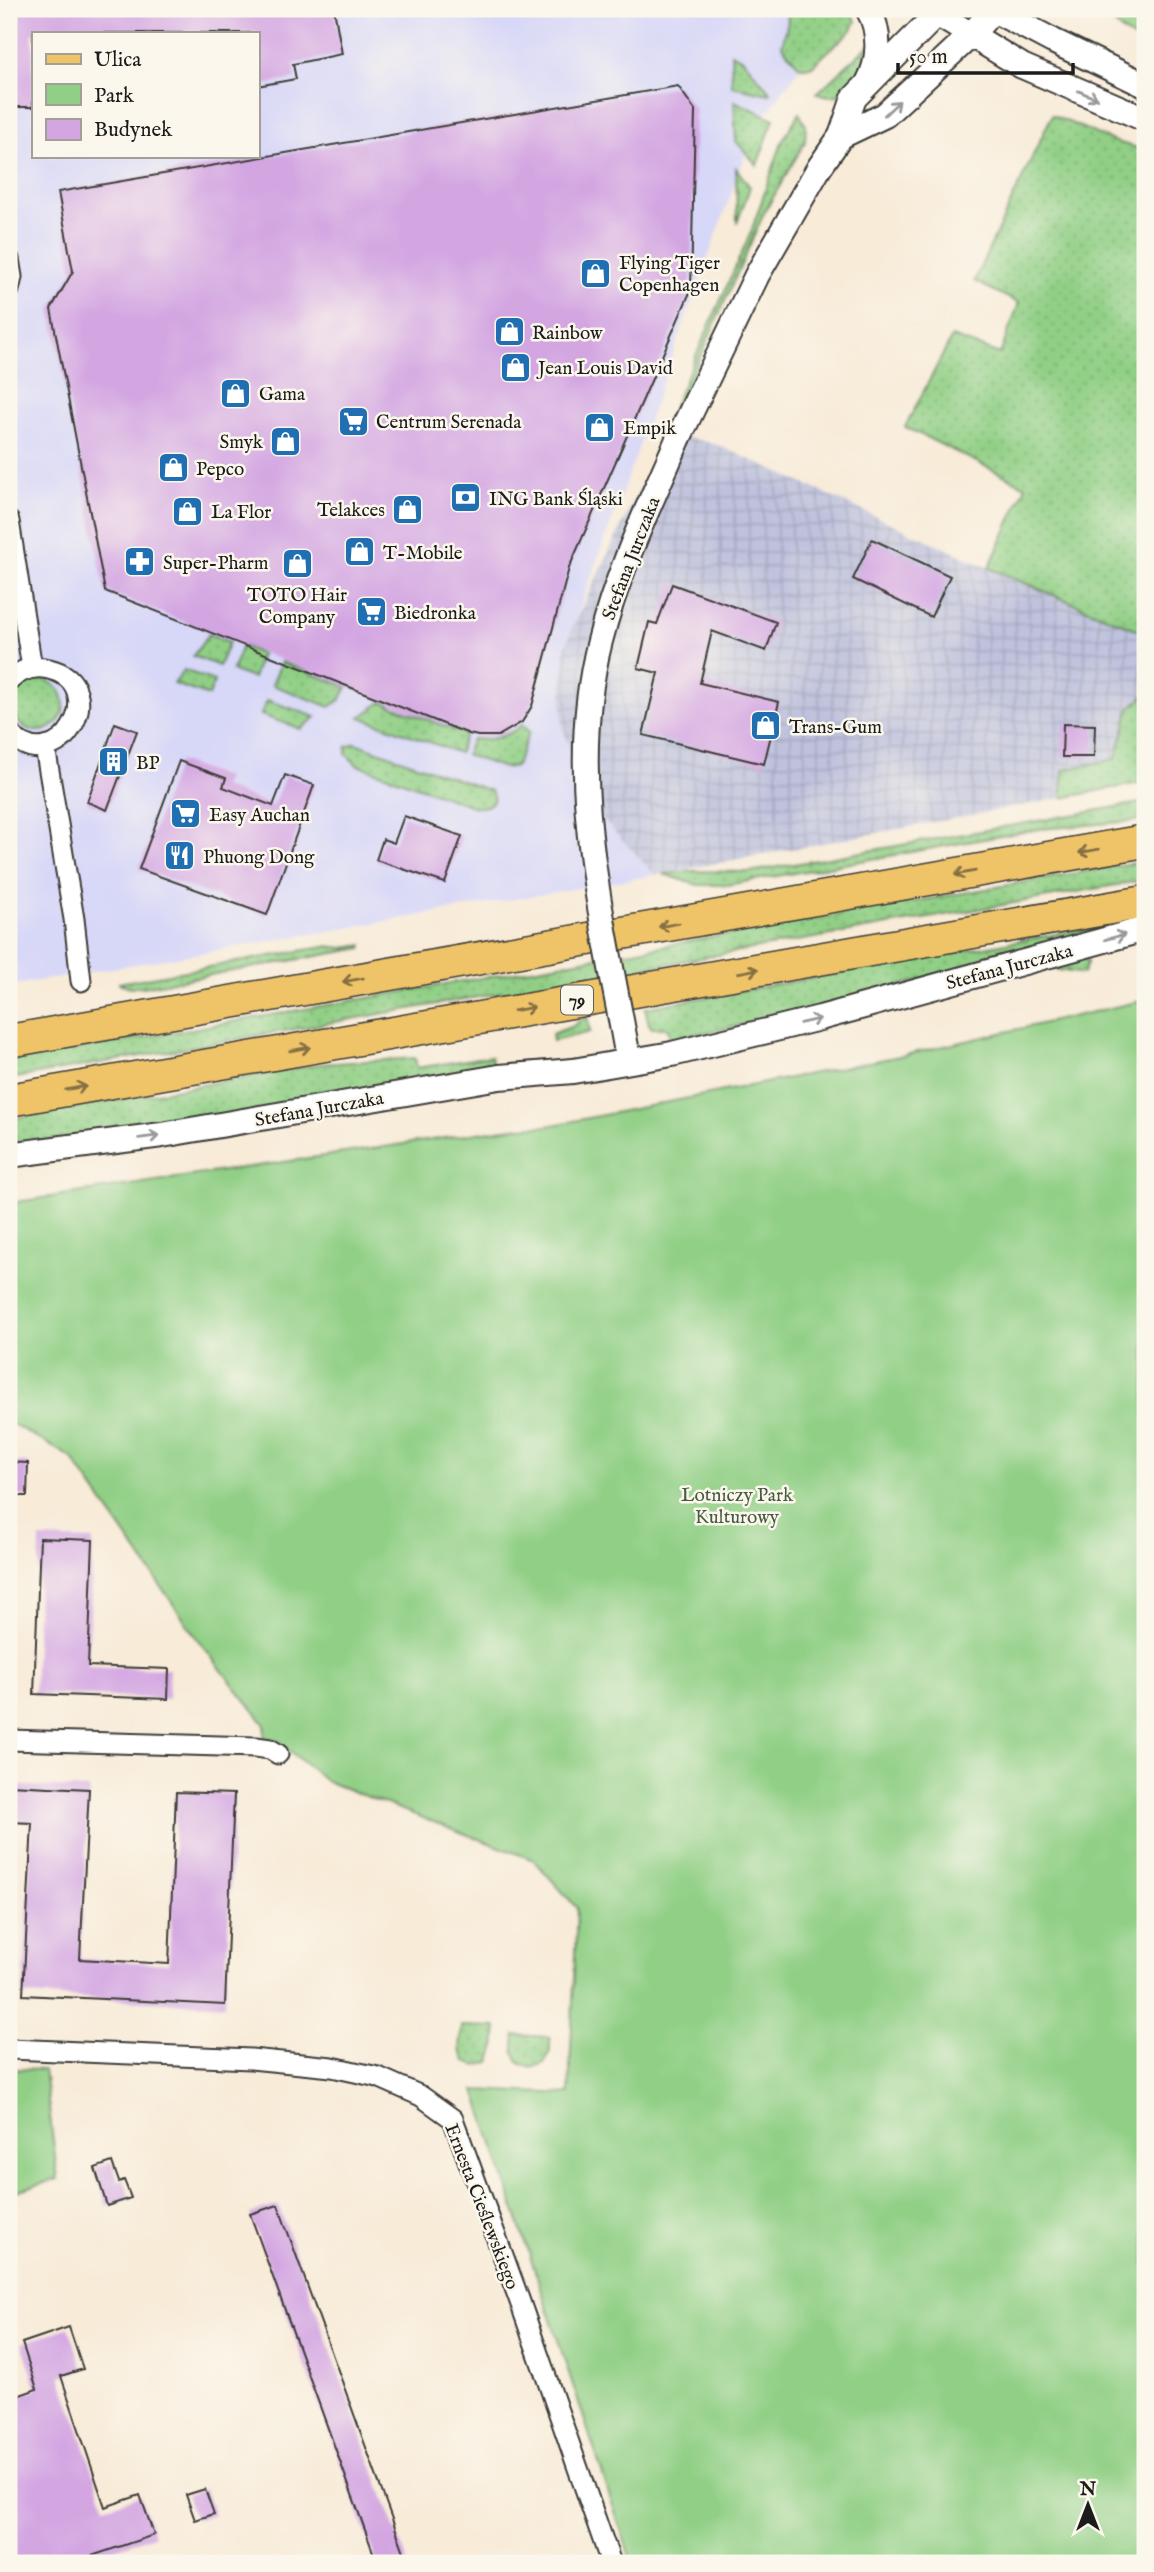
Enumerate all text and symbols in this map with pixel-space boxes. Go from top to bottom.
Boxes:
legend [32,32,259,158]
scale bar [898,32,1074,76]
text: 50 m [909,44,948,71]
text: Ulica [94,47,142,74]
text: Park [94,83,135,110]
one-way arrow [1077,89,1098,102]
one-way arrow [883,99,900,116]
text: Budynek [94,117,173,144]
place label: Flying Tiger Copenhagen [619,252,720,298]
shop icon: Flying Tiger Copenhagen [579,256,613,290]
shop icon: Rainbow [492,315,526,349]
place label: Rainbow [532,322,603,346]
shop icon: Jean Louis David [498,350,532,384]
place label: Jean Louis David [536,357,674,381]
shop icon: Gama [219,376,253,410]
place label: Gama [259,383,306,407]
supermarket icon: Centrum Serenada [336,404,370,438]
shop icon: Empik [583,410,617,444]
place label: Centrum Serenada [376,411,522,435]
place label: Empik [623,417,677,441]
shop icon: Smyk [269,424,303,458]
place label: Smyk [219,431,264,455]
shop icon: Pepco [156,451,190,485]
place label: Pepco [196,458,244,482]
bank icon: ING Bank Śląski [449,481,483,515]
place label: ING Bank Śląski [489,487,623,512]
shop icon: Telakces [391,492,425,526]
street label: Stefana Jurczaka [597,493,667,624]
shop icon: La Flor [171,494,205,528]
place label: Telakces [317,499,385,523]
place label: La Flor [211,501,271,525]
shop icon: T-Mobile [343,535,377,569]
place label: T-Mobile [383,542,463,566]
pharmacy icon: Super-Pharm [123,545,157,579]
shop icon: TOTO Hair Company [280,546,314,580]
place label: Super-Pharm [163,552,269,576]
place label: TOTO Hair Company [247,584,347,630]
supermarket icon: Biedronka [354,595,388,629]
place label: Biedronka [394,602,477,626]
shop icon: Trans-Gum [749,709,783,743]
place label: Trans-Gum [789,716,882,740]
building icon: BP [96,745,130,779]
place label: BP [136,752,159,776]
supermarket icon: Easy Auchan [169,797,203,831]
place label: Easy Auchan [209,804,310,828]
restaurant icon: Phuong Dong [163,839,197,873]
one-way arrow [1078,845,1101,858]
place label: Phuong Dong [203,846,315,870]
one-way arrow [954,867,977,880]
one-way arrow [658,919,680,932]
one-way arrow [1104,930,1126,943]
street label: Stefana Jurczaka [944,939,1076,996]
one-way arrow [736,964,759,977]
one-way arrow [342,974,365,987]
road number: 79 [561,986,593,1015]
one-way arrow [512,1002,535,1016]
one-way arrow [798,1013,821,1027]
one-way arrow [288,1041,311,1055]
one-way arrow [64,1081,87,1094]
street label: Stefana Jurczaka [253,1087,386,1133]
one-way arrow [137,1130,160,1143]
park label: Lotniczy Park Kulturowy [681,1484,794,1530]
street label: Ernesta Cieślewskiego [438,2120,524,2293]
north arrow [1052,2470,1122,2540]
text: N [1079,2478,1097,2502]

